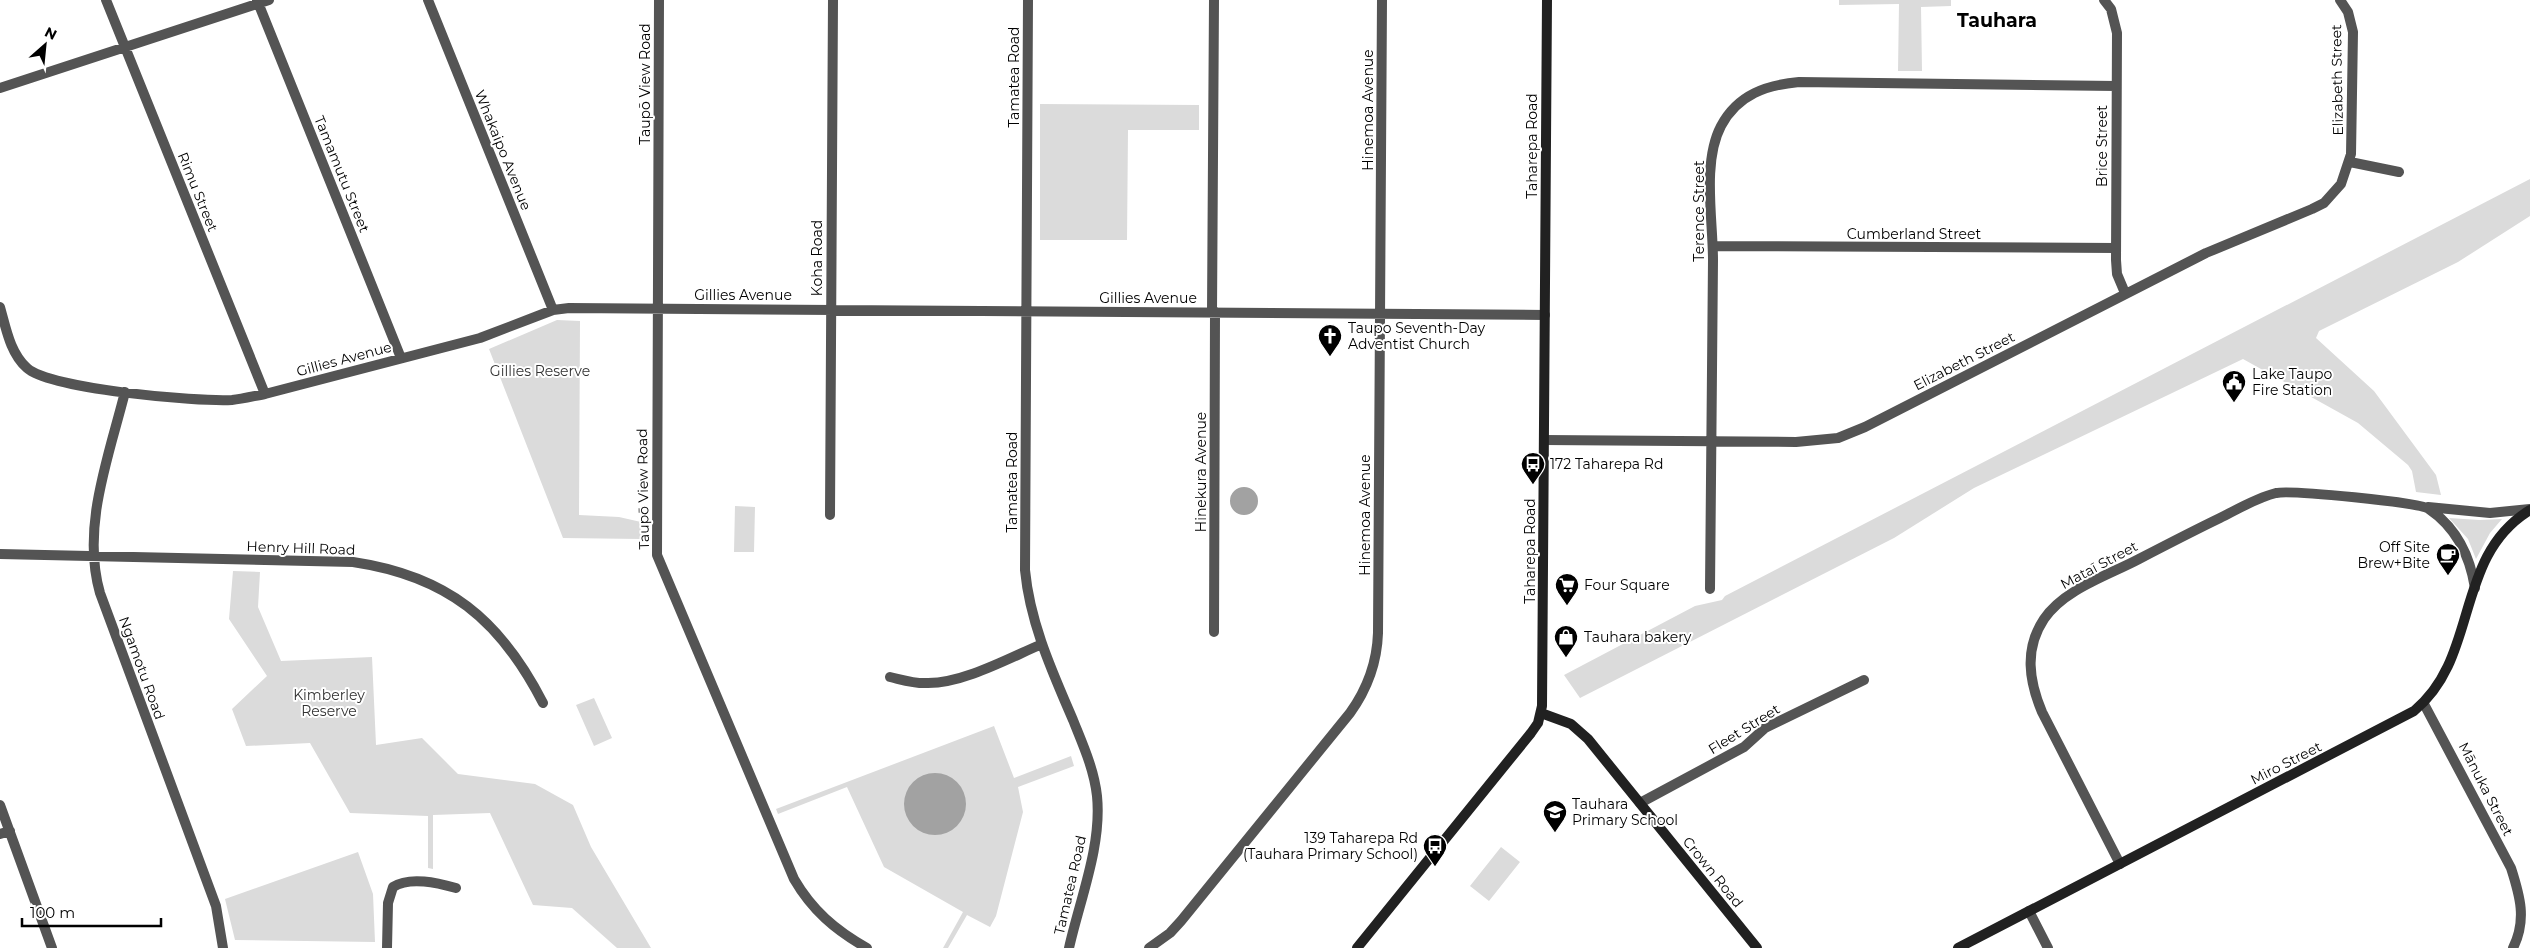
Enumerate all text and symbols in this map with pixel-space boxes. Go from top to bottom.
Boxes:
district label: Tauhara [1957,9,2037,32]
north arrow [20,20,70,70]
text: N [42,23,60,44]
street label: Taupō View Road [636,23,654,145]
street label: Elizabeth Street [2327,24,2347,136]
street label: Tamatea Road [1005,26,1023,128]
street label: Hinemoa Avenue [1359,49,1377,171]
street label: Whakaipo Avenue [471,87,535,213]
street label: Taharepa Road [1523,93,1541,199]
street label: Brice Street [2093,105,2111,187]
street label: Tamamutu Street [310,113,374,235]
street label: Rimu Street [174,150,222,235]
street label: Terence Street [1690,160,1708,262]
street label: Koha Road [808,220,826,296]
street label: Cumberland Street [1847,225,1981,243]
street label: Gillies Avenue [694,286,792,304]
street label: Gillies Avenue [1099,289,1197,307]
place label: Taupo Seventh-Day Adventist Church [1348,319,1486,353]
church icon: Taupo Seventh-Day Adventist Church [1317,323,1343,357]
street label: Elizabeth Street [1910,328,2018,394]
street label: Gillies Avenue [294,338,394,380]
park label: Gillies Reserve [490,362,590,380]
place label: Lake Taupo Fire Station [2252,365,2332,399]
public building icon: Lake Taupo Fire Station [2221,369,2247,403]
street label: Hinekura Avenue [1192,412,1210,532]
street label: Taupō View Road [633,428,653,550]
street label: Tamatea Road [1003,431,1021,533]
bus stop icon: 172 Taharepa Rd [1520,451,1546,485]
street label: Hinemoa Avenue [1356,454,1374,576]
place label: 172 Taharepa Rd [1550,455,1663,473]
street label: Taharepa Road [1521,498,1539,604]
street label: Henry Hill Road [246,537,356,559]
street label: Mataī Street [2057,537,2141,593]
place label: Off Site Brew+Bite [2357,538,2430,572]
cafe icon: Off Site Brew+Bite [2435,542,2461,576]
supermarket icon: Four Square [1554,572,1580,606]
place label: Four Square [1584,576,1670,594]
street label: Ngamotu Road [115,614,169,722]
shop icon: Tauhara bakery [1553,624,1579,658]
place label: Tauhara bakery [1584,628,1692,646]
park label: Kimberley Reserve [293,686,365,720]
street label: Fleet Street [1705,700,1783,758]
street label: Miro Street [2247,737,2325,789]
street label: Mānuka Street [2455,739,2518,839]
place label: Tauhara Primary School [1572,795,1678,829]
school or university icon: Tauhara Primary School [1542,799,1568,833]
place label: 139 Taharepa Rd (Tauhara Primary School) [1243,829,1418,863]
bus stop icon: 139 Taharepa Rd (Tauhara Primary School) [1422,833,1448,867]
street label: Crown Road [1679,833,1747,911]
street label: Tamatea Road [1050,834,1090,936]
scale bar [22,896,161,928]
text: 100 m [30,903,75,922]

